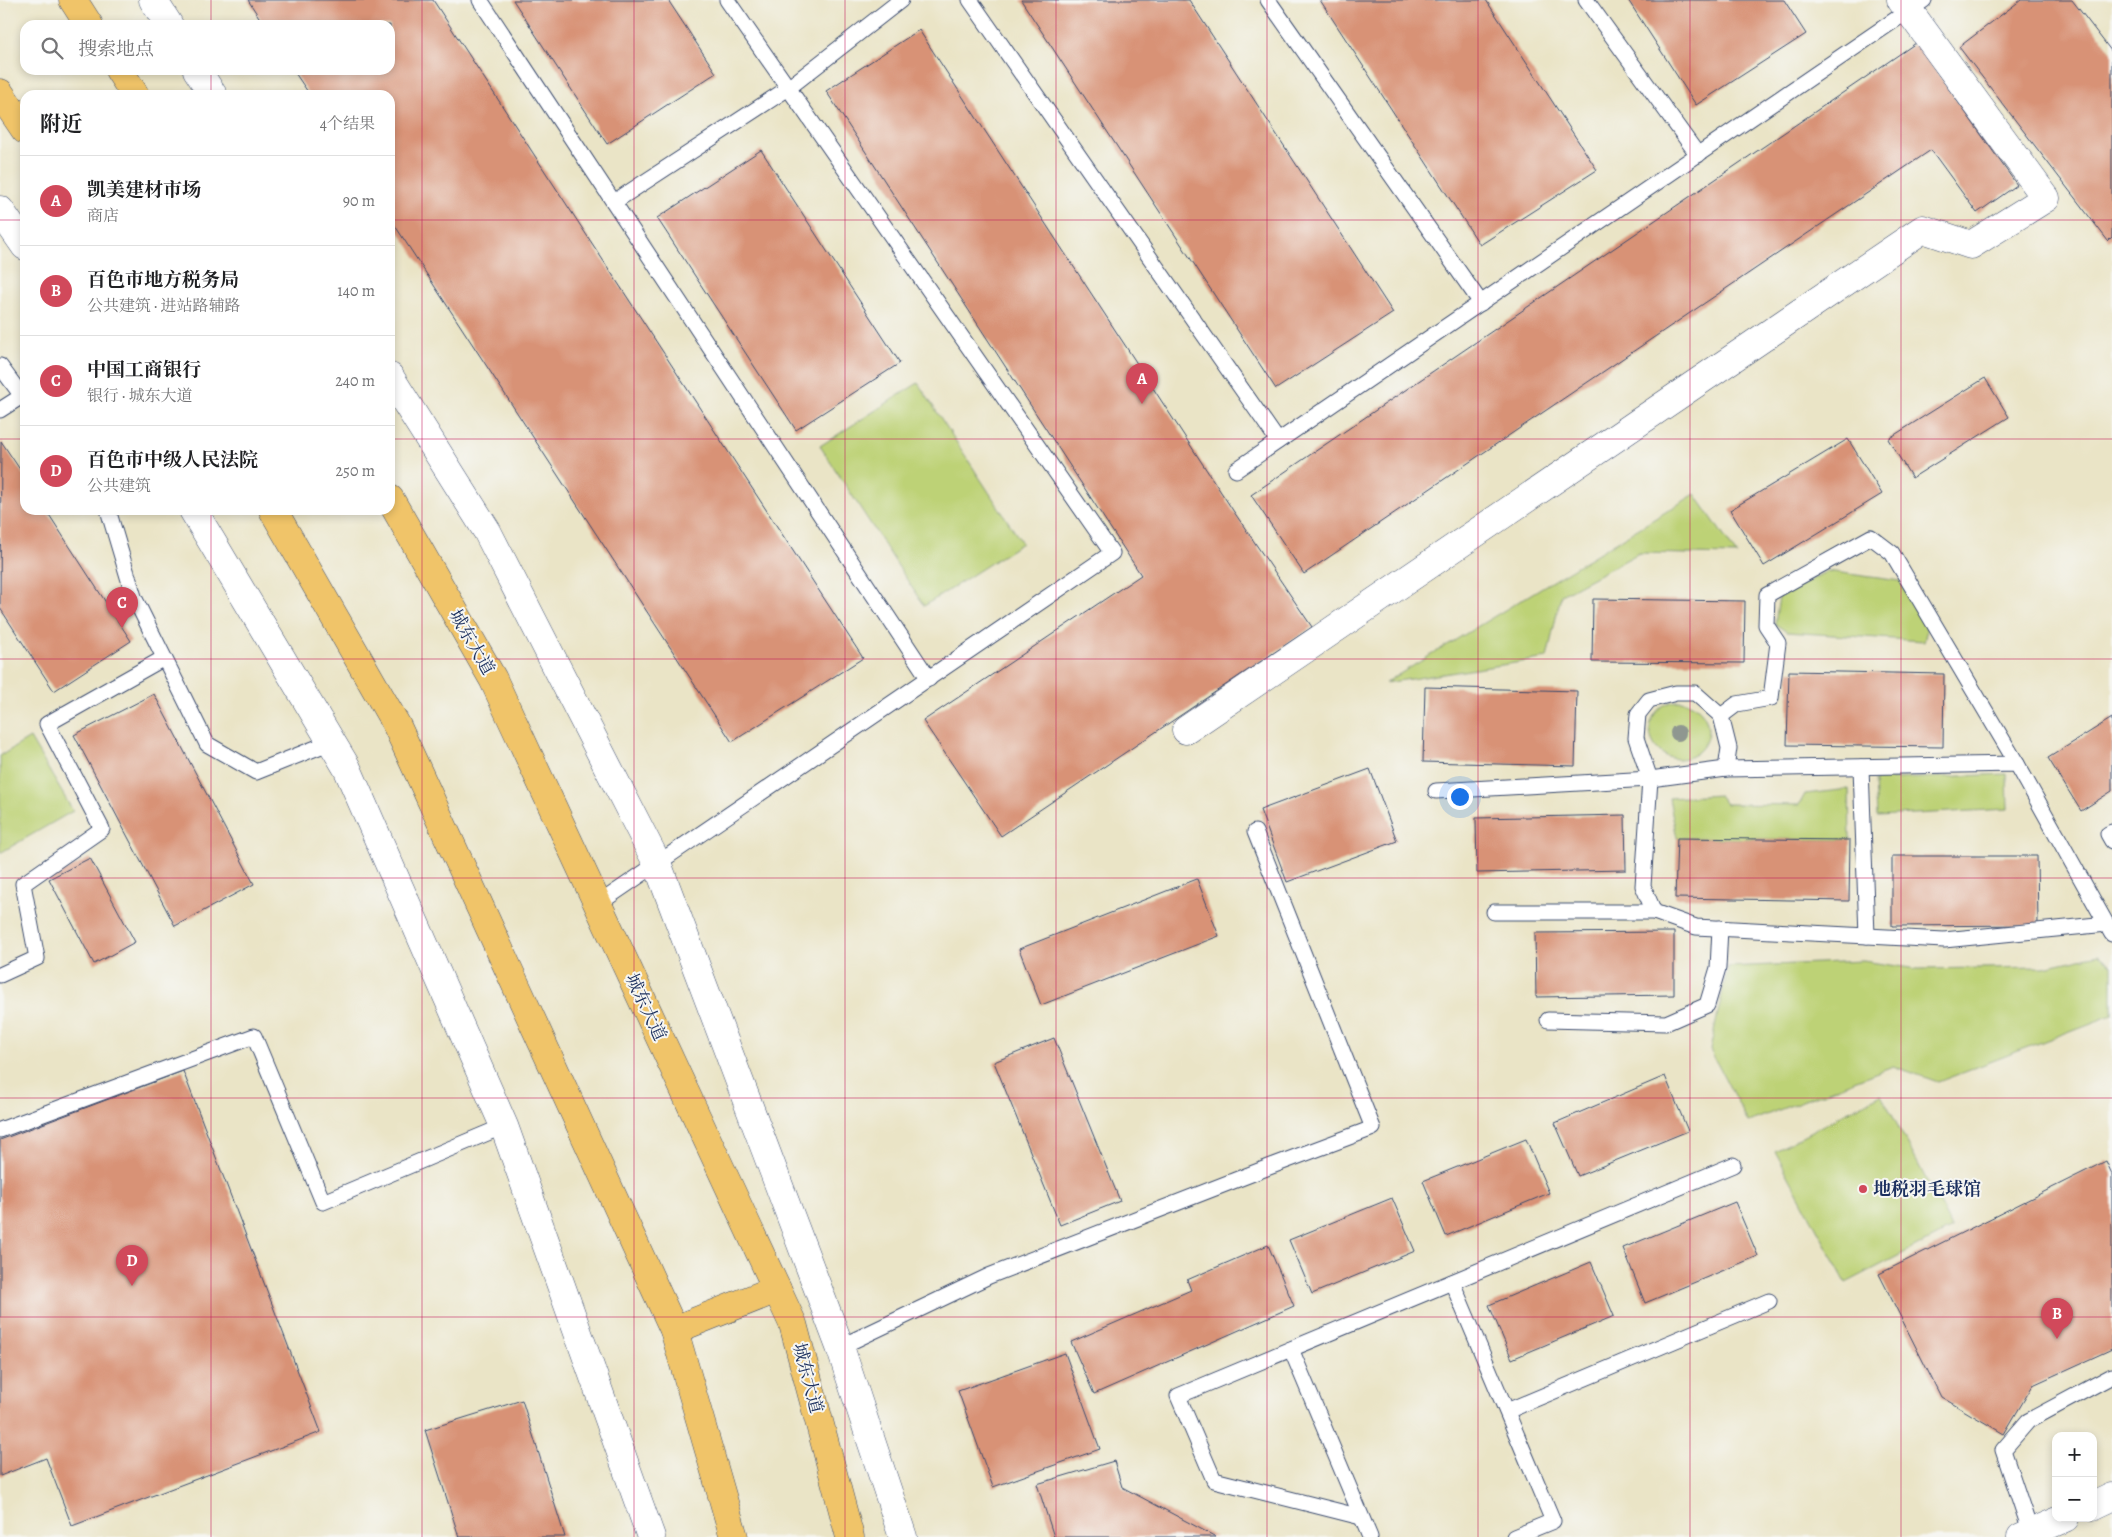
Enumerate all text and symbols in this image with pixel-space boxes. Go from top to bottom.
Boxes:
search box [20,20,395,75]
icon: search [38,34,66,62]
text: 搜索地点 [78,36,154,62]
text: 附近 [40,110,82,138]
text: 4个结果 [320,113,375,135]
text: 凯美建材市场 [87,177,201,203]
text: A [51,190,61,212]
text: 90 m [343,190,375,212]
text: 商店 [87,205,119,227]
text: 百色市地方税务局 [87,267,239,293]
text: B [51,280,61,302]
text: 140 m [337,280,375,302]
text: 公共建筑 · 进站路辅路 [87,295,241,317]
text: 中国工商银行 [87,357,201,383]
pin: A [1126,363,1158,404]
text: C [51,370,61,392]
text: 240 m [335,370,375,392]
text: 银行 · 城东大道 [87,385,193,407]
text: 百色市中级人民法院 [87,447,258,473]
text: D [50,460,62,482]
text: 250 m [336,460,375,482]
text: 公共建筑 [87,475,151,497]
pin: C [106,587,138,628]
street label: 城东大道 [444,605,500,679]
your location [1447,784,1473,810]
street label: 城东大道 [620,969,672,1045]
place label: 地税羽毛球馆 [1873,1177,1981,1201]
marker: 地税羽毛球馆 [1857,1183,1869,1195]
pin: D [116,1245,148,1286]
pin: B [2041,1298,2073,1339]
street label: 城东大道 [787,1340,829,1416]
map controls [2052,1432,2097,1522]
button: + [2052,1432,2097,1477]
button: − [2052,1477,2097,1522]

